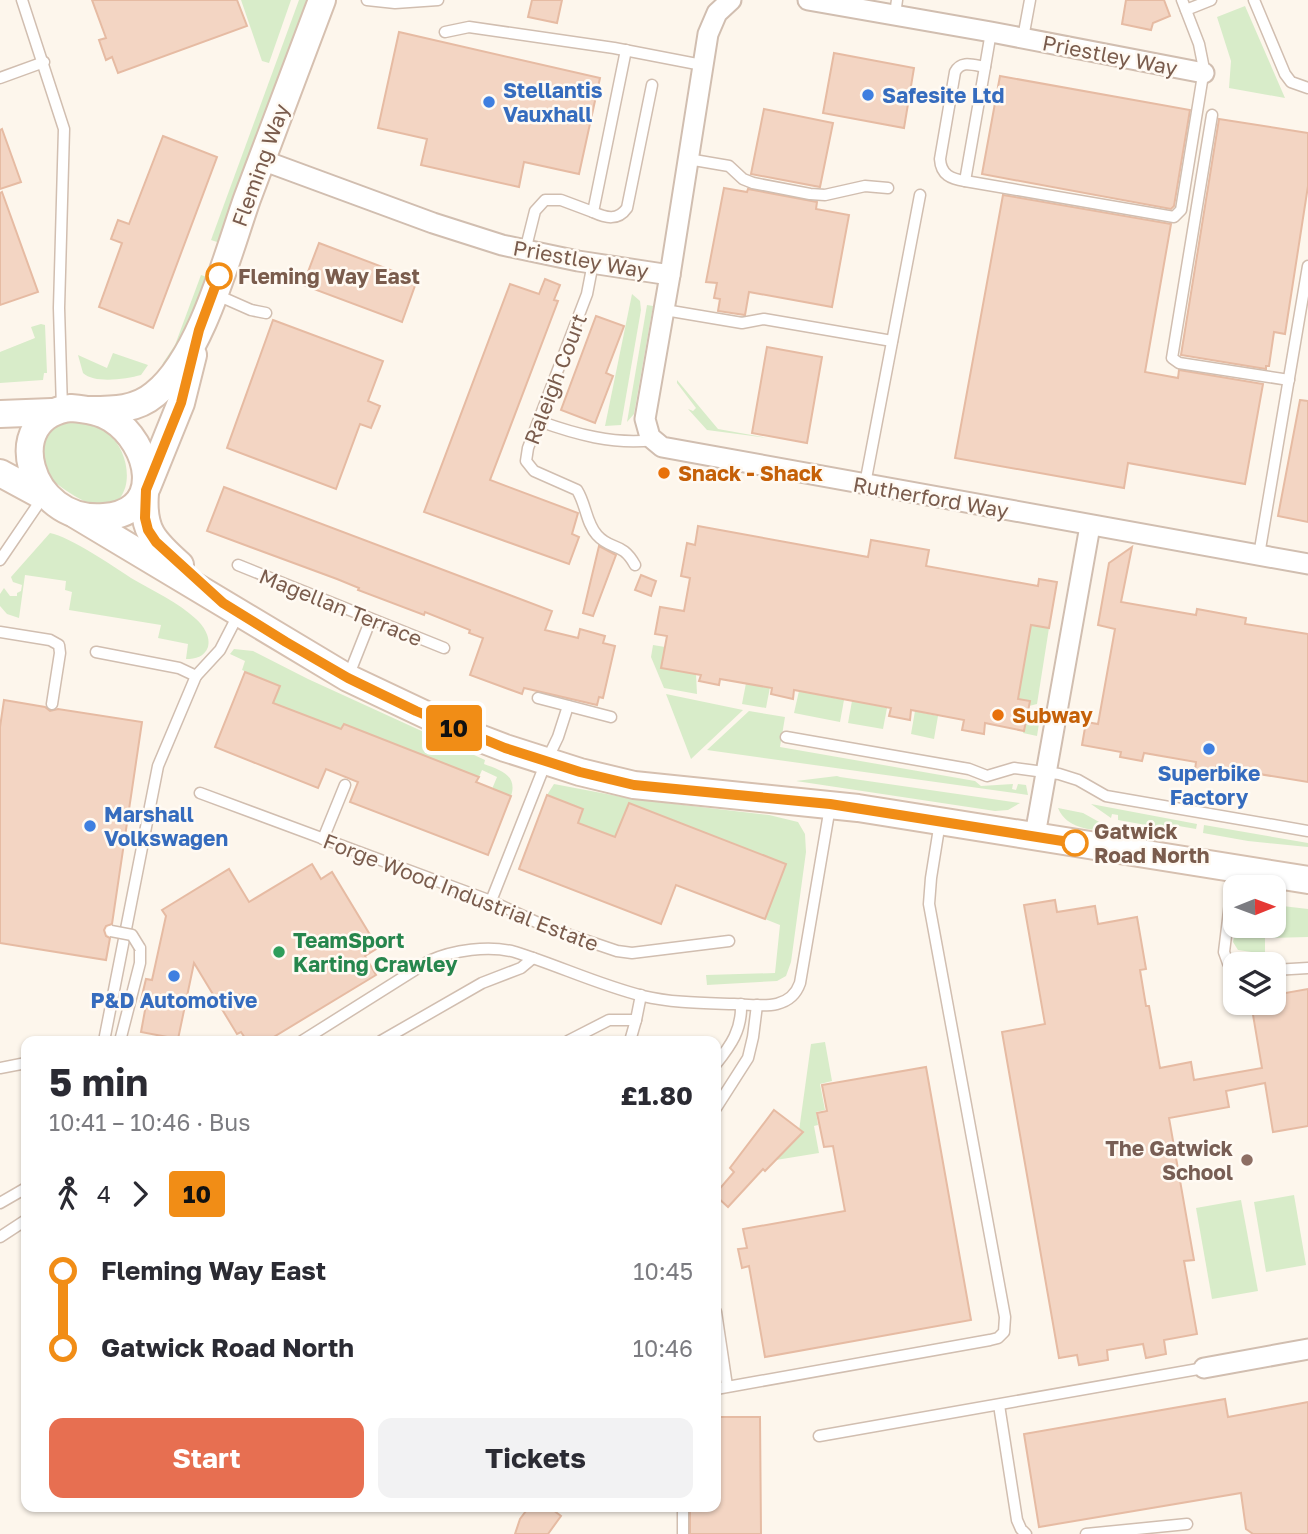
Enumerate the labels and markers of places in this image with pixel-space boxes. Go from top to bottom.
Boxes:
place label: Stellantis Vauxhall [503,77,603,127]
place label: Safesite Ltd [882,82,1004,108]
marker: Safesite Ltd [860,87,876,103]
marker: Stellantis Vauxhall [481,94,497,110]
marker: Fleming Way East [206,263,232,289]
place label: Fleming Way East [238,263,420,289]
place label: Snack - Shack [678,460,823,486]
marker: Snack - Shack [656,465,672,481]
place label: Subway [1012,702,1093,728]
marker: Subway [990,707,1006,723]
marker: Superbike Factory [1201,741,1217,757]
place label: Superbike Factory [1158,760,1260,810]
place label: Marshall Volkswagen [104,801,228,851]
marker: Marshall Volkswagen [82,818,98,834]
place label: Gatwick Road North [1094,818,1210,868]
marker: Gatwick Road North [1062,830,1088,856]
place label: TeamSport Karting Crawley [293,927,458,977]
marker: TeamSport Karting Crawley [271,944,287,960]
marker: P&D Automotive [166,968,182,984]
place label: P&D Automotive [91,987,257,1013]
place label: The Gatwick School [1105,1135,1233,1185]
marker: The Gatwick School [1239,1152,1255,1168]

